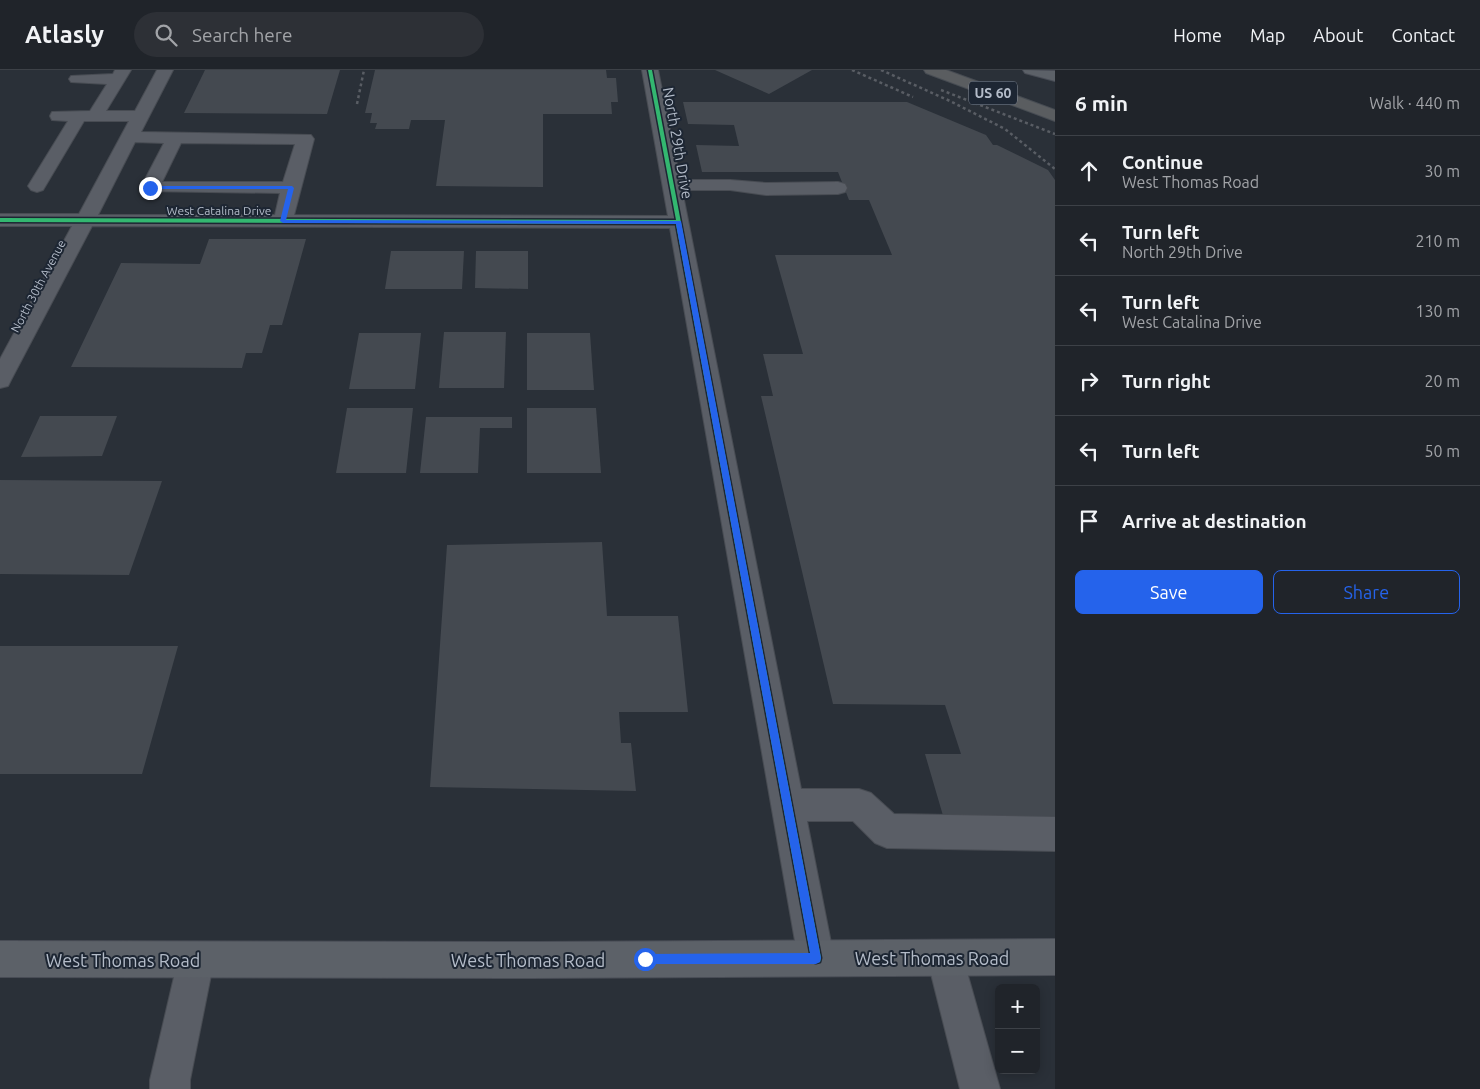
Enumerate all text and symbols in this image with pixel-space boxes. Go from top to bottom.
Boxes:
search box [134,12,484,57]
text: Atlasly [25,21,104,48]
icon: search [152,21,180,49]
text: Search here [192,24,292,46]
text: Home [1173,25,1222,45]
text: Map [1250,25,1285,45]
text: About [1313,25,1363,45]
text: Contact [1391,25,1455,45]
road number: US 60 [969,82,1017,104]
street label: North 29th Drive [660,86,696,200]
text: 6 min [1075,91,1128,115]
text: Walk · 440 m [1369,94,1460,112]
text: Continue [1122,151,1203,173]
icon: ahead [1075,157,1103,185]
text: 30 m [1424,162,1460,180]
text: West Thomas Road [1122,173,1259,191]
route end [139,177,162,200]
street label: West Catalina Drive [167,204,271,217]
text: Turn left [1122,221,1200,243]
icon: left [1075,227,1103,255]
text: 210 m [1415,232,1460,250]
street label: North 30th Avenue [8,238,68,334]
text: North 29th Drive [1122,243,1243,261]
text: Turn left [1122,291,1200,313]
icon: left [1075,297,1103,325]
text: 130 m [1415,302,1460,320]
text: West Catalina Drive [1122,313,1262,331]
icon: right [1075,367,1103,395]
text: Turn right [1122,370,1210,392]
text: 20 m [1424,372,1460,390]
icon: left [1075,437,1103,465]
text: Turn left [1122,440,1200,462]
text: 50 m [1424,442,1460,460]
icon: arrive [1075,507,1103,535]
text: Arrive at destination [1122,510,1307,532]
button: Save [1075,570,1263,614]
button: Share [1273,570,1460,614]
route start [634,948,657,971]
street label: West Thomas Road [855,948,1009,968]
street label: West Thomas Road [46,950,200,970]
street label: West Thomas Road [451,950,605,970]
map controls [995,984,1040,1074]
button: + [995,984,1040,1029]
button: − [995,1029,1040,1074]

